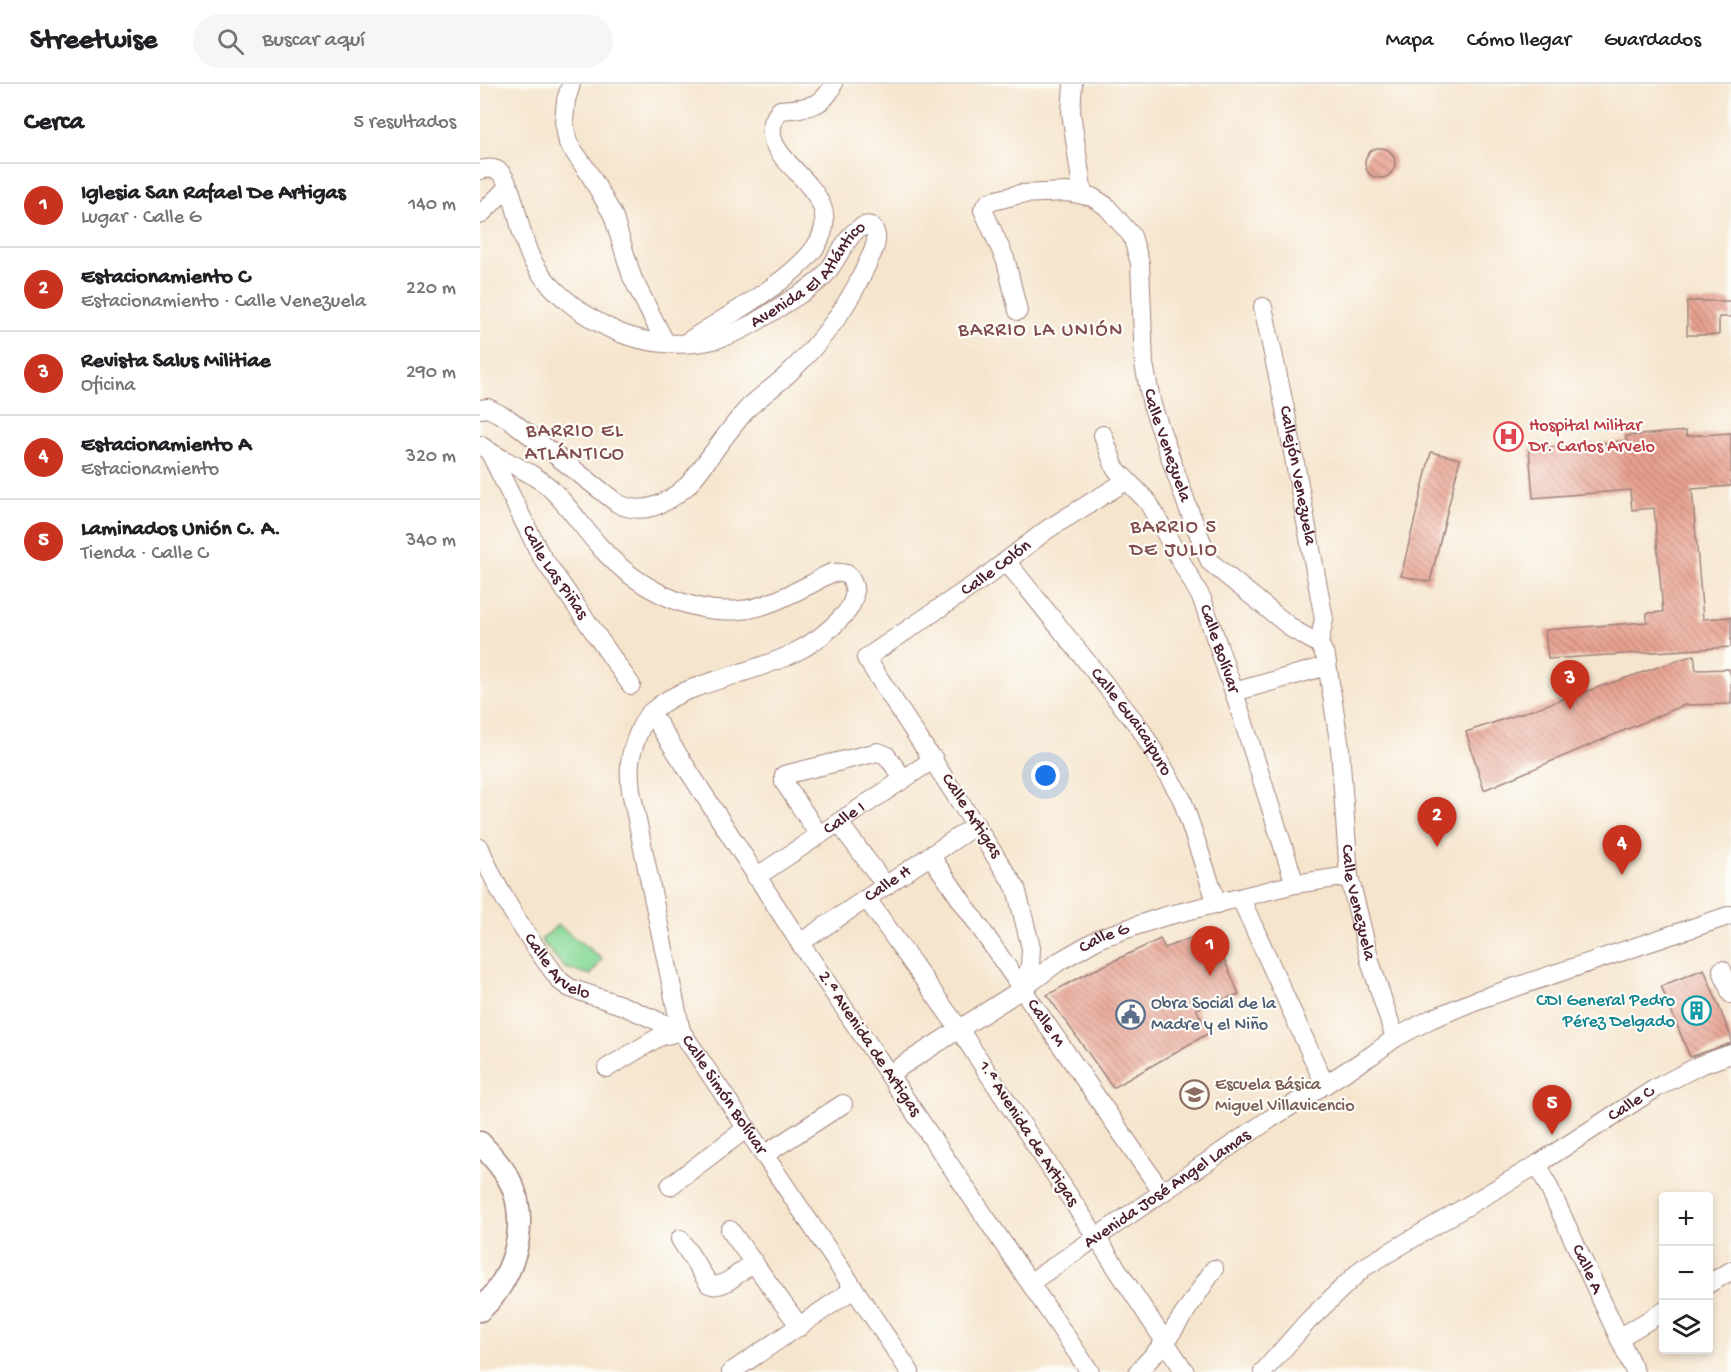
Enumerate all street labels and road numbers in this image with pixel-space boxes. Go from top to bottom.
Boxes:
street label: Avenida El Atlántico [747,217,870,333]
street label: Calle Venezuela [1139,387,1196,505]
street label: Callejón Venezuela [1274,404,1321,548]
street label: Calle Las Piñas [517,522,593,625]
street label: Calle Colón [957,535,1036,601]
street label: Calle Bolívar [1194,602,1245,697]
street label: Calle Guaicaipuro [1085,664,1176,780]
street label: Calle Artigas [936,770,1007,863]
street label: Calle I [820,797,869,840]
street label: Calle Venezuela [1336,844,1380,963]
street label: Calle H [861,860,916,907]
street label: Calle G [1075,918,1132,958]
street label: Calle Arvelo [519,929,593,1004]
street label: 2.ª Avenida de Artigas [813,967,926,1122]
street label: Calle M [1022,995,1070,1052]
street label: Calle Simón Bolívar [676,1031,772,1160]
street label: 1.ª Avenida de Artigas [973,1057,1084,1212]
street label: Calle C [1604,1081,1660,1127]
street label: Avenida José Angel Lamas [1080,1124,1256,1253]
street label: Calle A [1567,1241,1608,1298]

